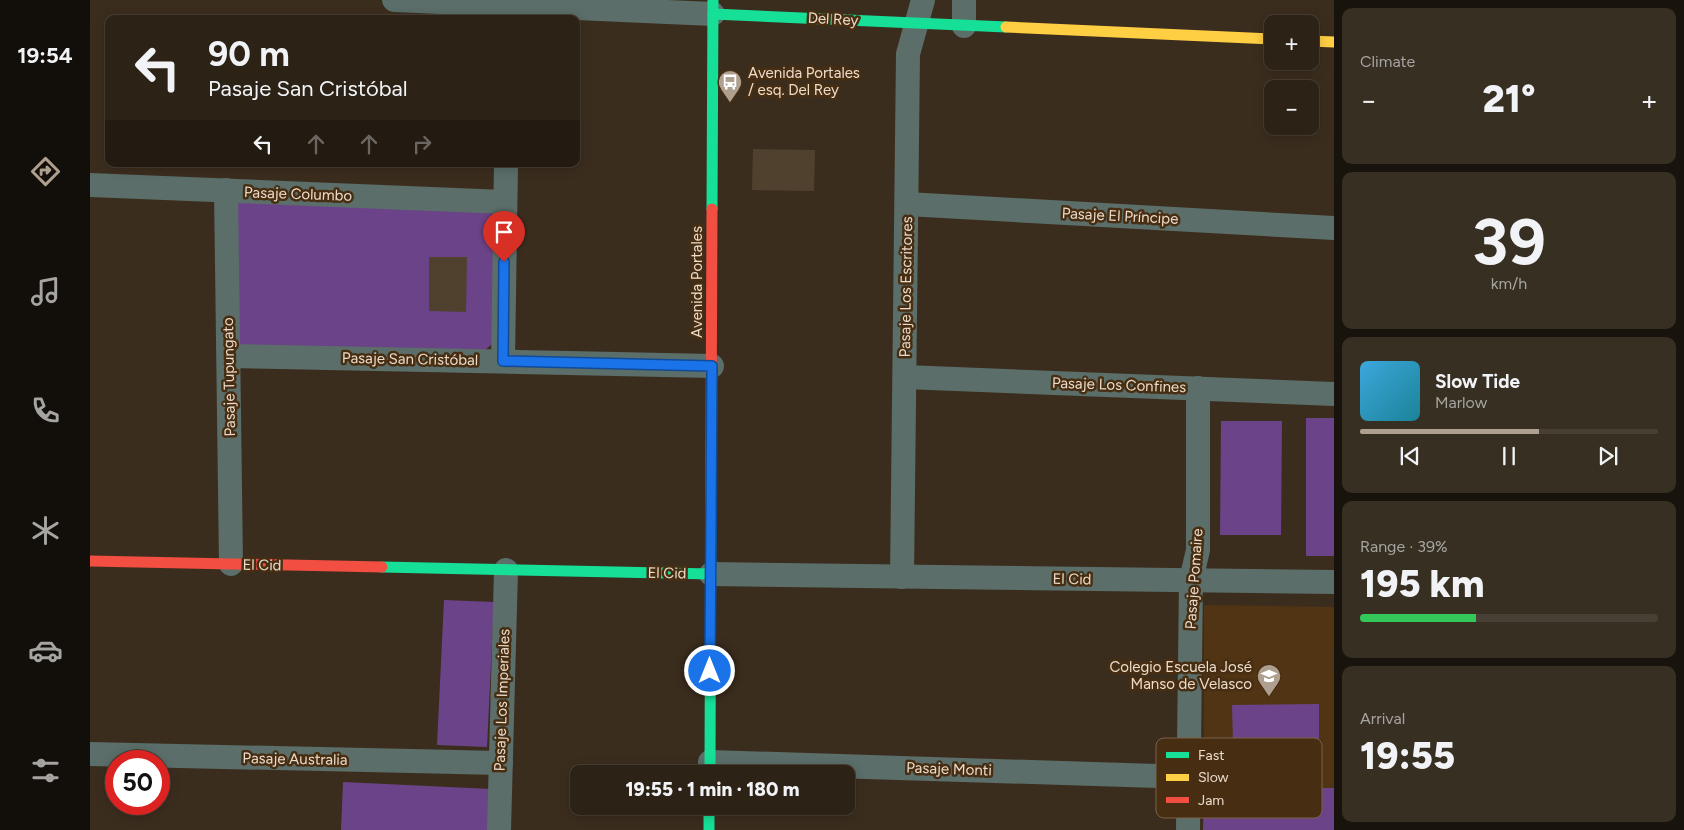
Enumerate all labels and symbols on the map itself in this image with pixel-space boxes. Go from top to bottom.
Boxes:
street label: Del Rey [807,9,859,29]
place label: Avenida Portales / esq. Del Rey [748,64,860,99]
bus stop icon: Avenida Portales / esq. Del Rey [717,69,743,103]
street label: Pasaje Columbo [244,183,353,205]
street label: Pasaje El Príncipe [1061,204,1179,228]
pin [483,211,525,262]
street label: Pasaje Los Escritores [896,216,916,358]
street label: Avenida Portales [688,226,706,338]
street label: Pasaje Tupungato [219,317,239,437]
street label: Pasaje San Cristóbal [342,349,478,369]
street label: Pasaje Los Confines [1052,374,1186,396]
street label: Pasaje Pomaire [1181,528,1207,630]
street label: El Cid [242,556,282,574]
street label: El Cid [647,564,687,582]
street label: El Cid [1052,570,1092,588]
street label: Pasaje Los Imperiales [491,628,513,772]
position arrow [683,644,735,696]
place label: Colegio Escuela José Manso de Velasco [1109,658,1252,693]
school or university icon: Colegio Escuela José Manso de Velasco [1256,663,1282,697]
legend [1156,738,1322,818]
text: Fast [1198,747,1224,764]
street label: Pasaje Australia [242,749,348,769]
speed limit sign: 50 [105,750,170,815]
street label: Pasaje Monti [906,759,992,779]
text: Slow [1198,769,1229,786]
text: Jam [1198,792,1224,809]

